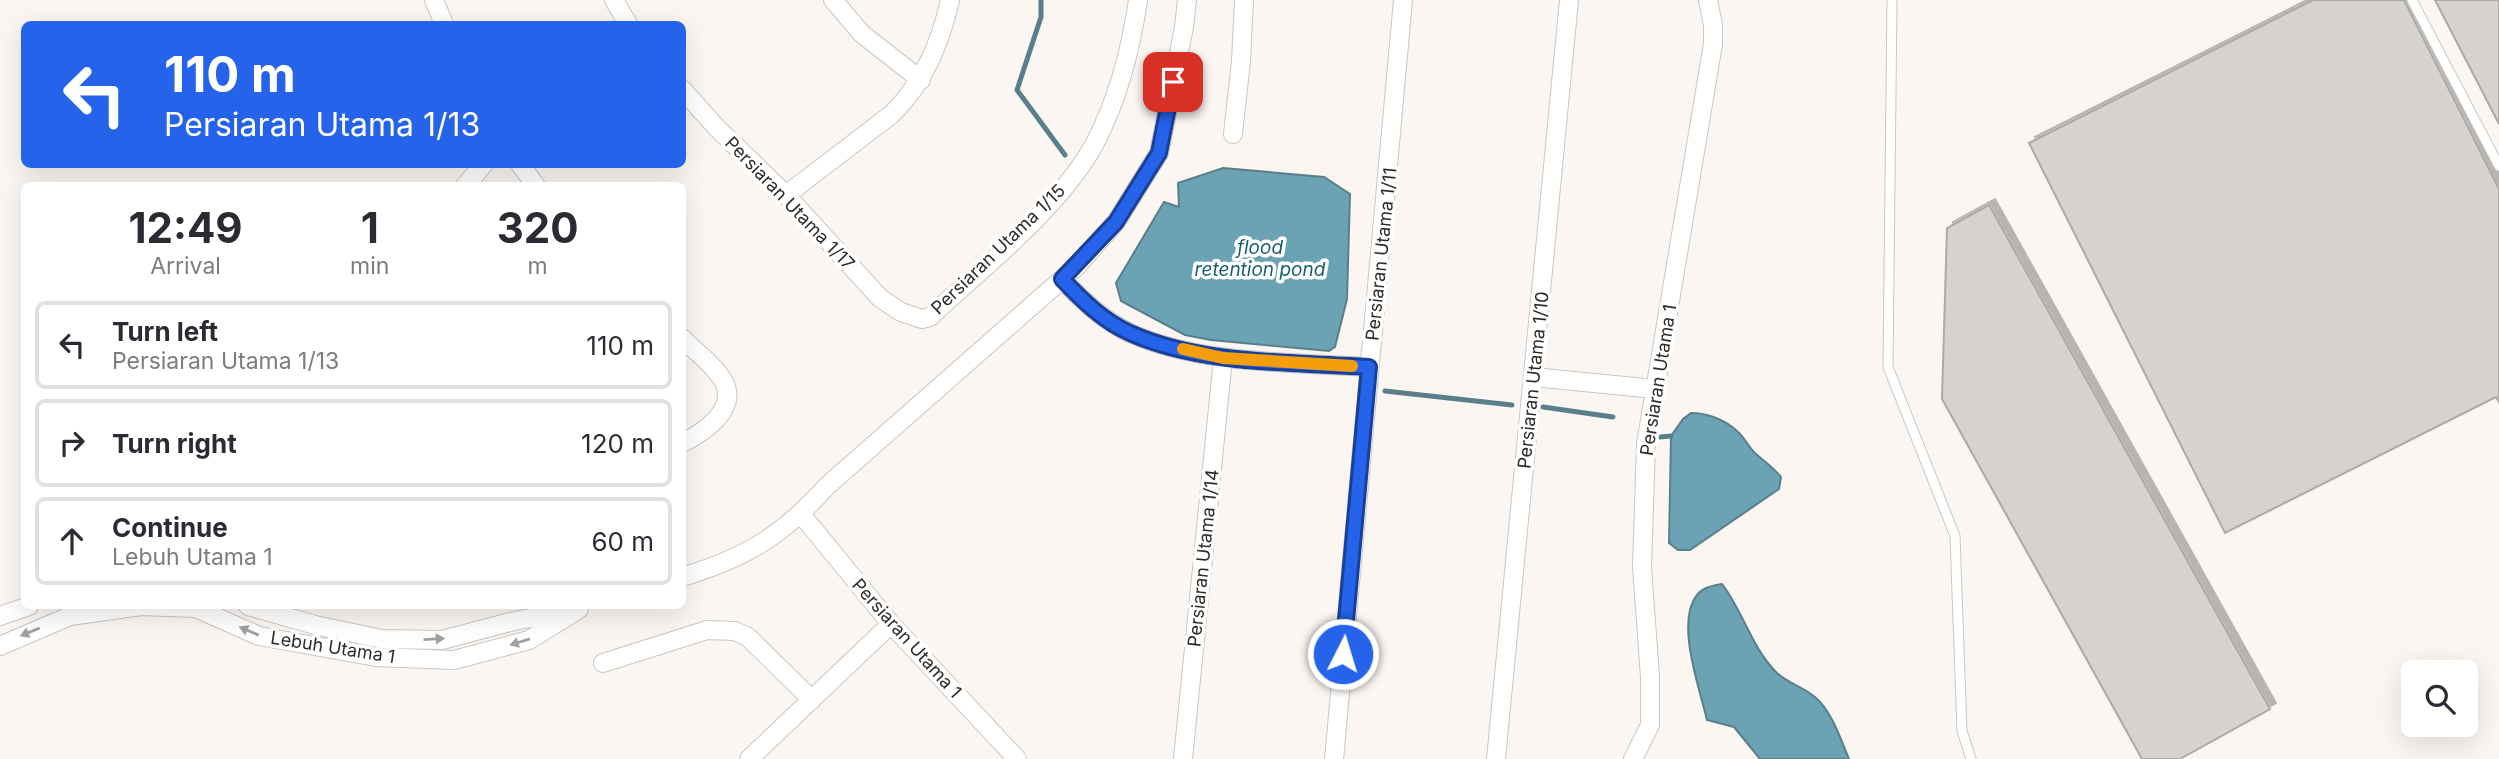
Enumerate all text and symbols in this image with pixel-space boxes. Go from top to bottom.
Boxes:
text: 110 m [164,45,296,104]
icon: left [49,49,140,140]
pin [1143,52,1203,112]
icon: arrive [1154,63,1192,101]
text: Persiaran Utama 1/13 [164,105,480,144]
street label: Persiaran Utama 1/17 [721,132,859,274]
street label: Persiaran Utama 1/11 [1361,166,1401,342]
street label: Persiaran Utama 1/15 [927,180,1069,318]
text: 12:49 [128,202,243,253]
text: 1 [361,202,379,253]
text: 320 [497,202,579,253]
water label: flood retention pond [1195,236,1326,281]
text: Arrival [150,252,221,280]
text: min [350,252,389,280]
text: m [528,252,548,280]
street label: Persiaran Utama 1/10 [1513,290,1553,470]
street label: Persiaran Utama 1 [1636,303,1680,457]
text: Turn left [112,316,218,347]
icon: left [53,326,91,364]
text: 110 m [586,330,654,361]
text: Persiaran Utama 1/13 [112,347,339,375]
icon: right [53,424,91,462]
text: Turn right [112,428,237,459]
text: 120 m [581,428,654,459]
street label: Persiaran Utama 1/14 [1183,468,1223,648]
text: Continue [112,512,228,543]
icon: ahead [53,522,91,560]
text: 60 m [591,526,654,557]
text: Lebuh Utama 1 [112,543,273,571]
street label: Persiaran Utama 1 [848,574,966,702]
position arrow [1306,617,1380,691]
one-way arrow [238,626,259,637]
one-way arrow [20,627,41,638]
street label: Lebuh Utama 1 [269,627,397,667]
one-way arrow [423,633,445,644]
one-way arrow [509,637,530,648]
map controls [2401,660,2478,737]
button: search [2401,660,2478,737]

